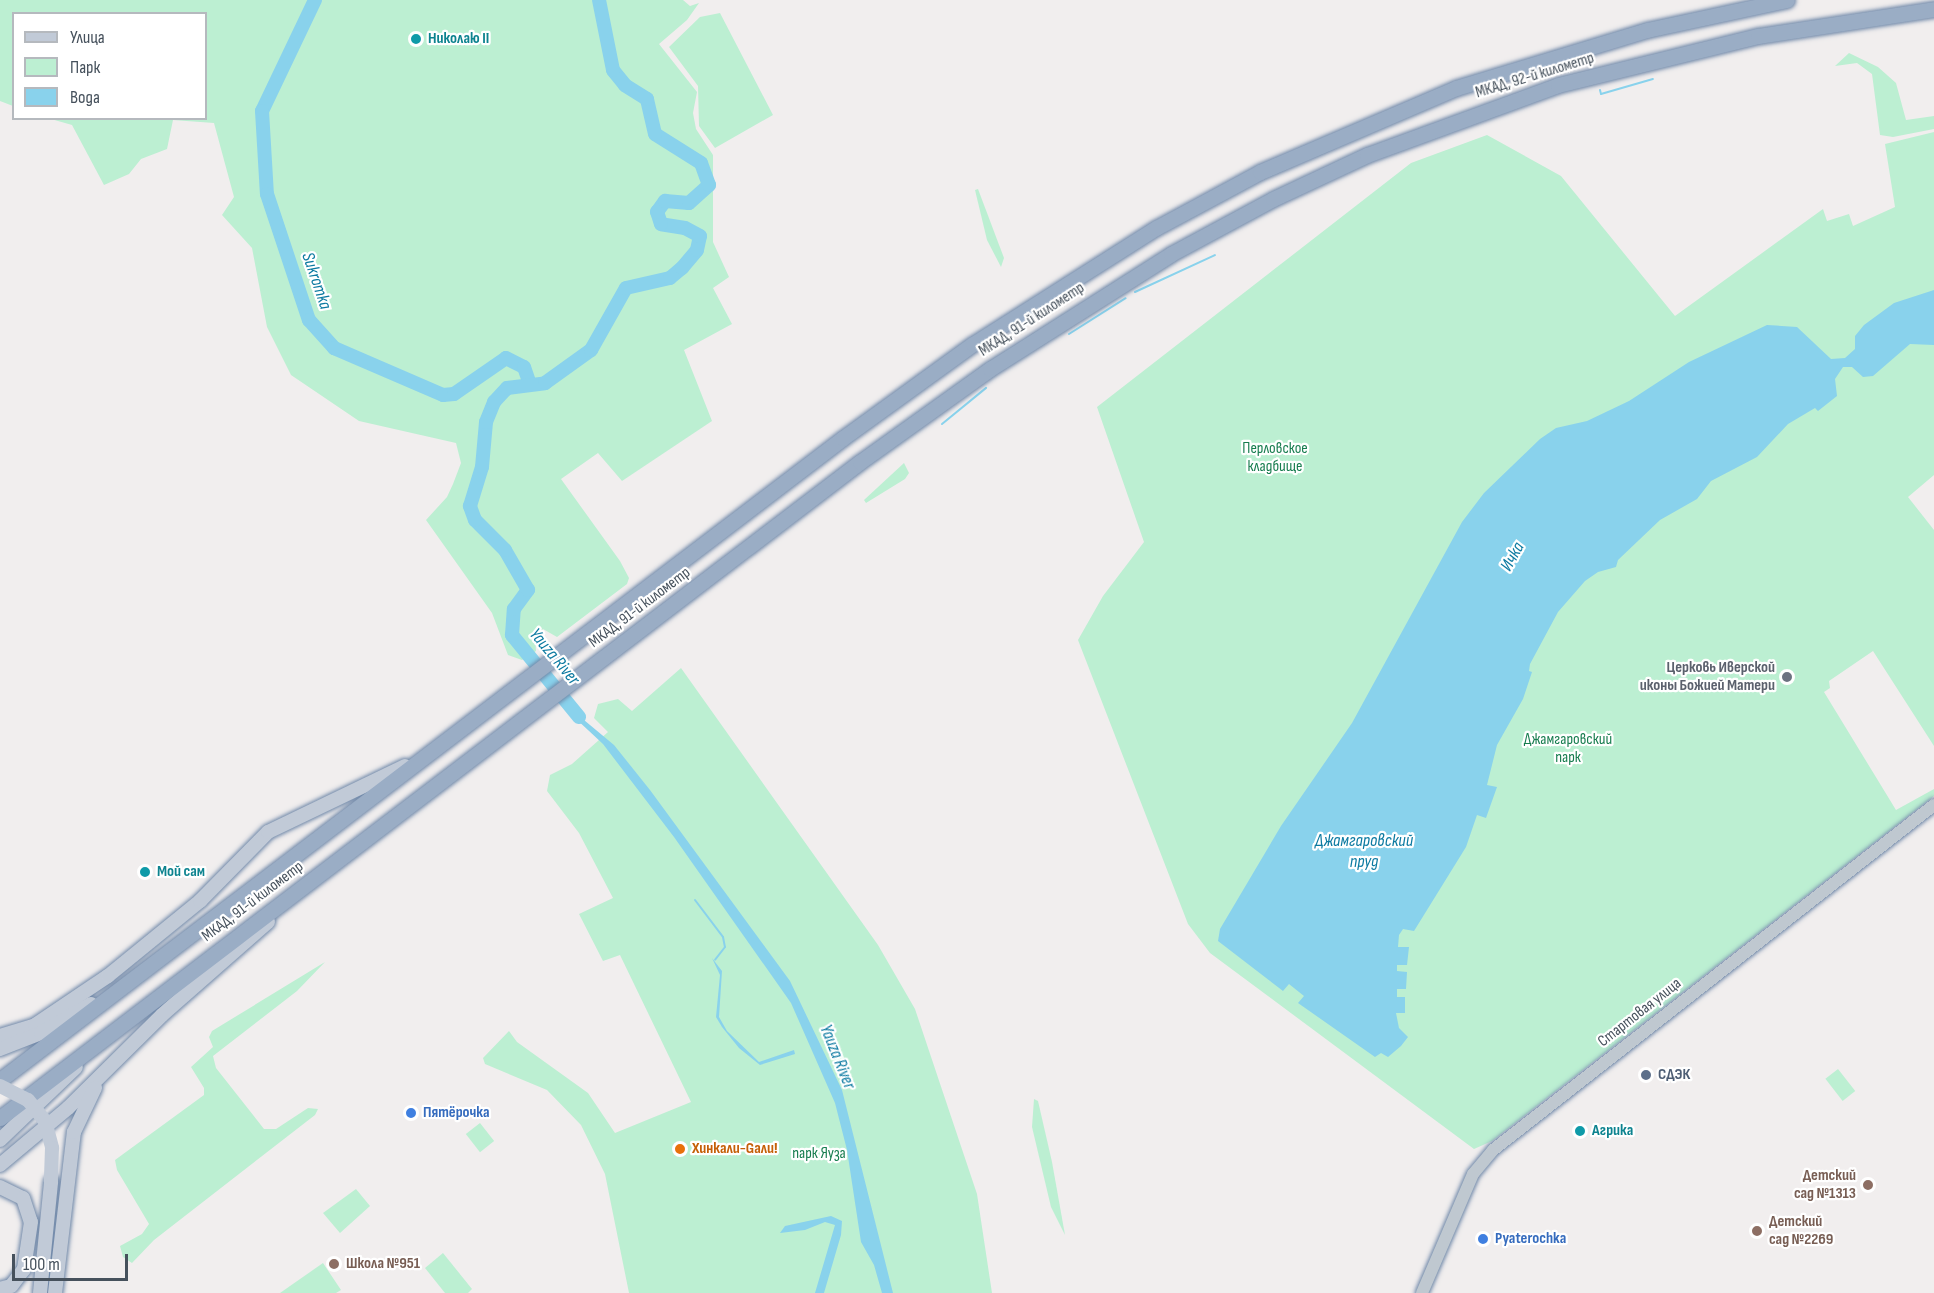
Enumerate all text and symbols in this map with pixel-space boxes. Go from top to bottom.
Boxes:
legend [12,12,207,120]
text: Улица [70,27,105,48]
place label: Николаю II [428,29,489,49]
marker: Николаю II [409,32,423,46]
street label: МКАД, 92-й километр [1473,49,1597,103]
text: Парк [70,57,100,78]
text: Вода [70,87,100,108]
water label: Sukromka [296,250,336,312]
street label: МКАД, 91-й километр [976,279,1088,361]
park label: Перловское кладбище [1242,439,1308,477]
water label: Ичка [1496,539,1530,575]
street label: МКАД, 91-й километр [586,564,694,652]
water label: Yauza River [524,624,584,690]
place label: Церковь Иверской иконы Божией Матери [1640,658,1775,696]
marker: Церковь Иверской иконы Божией Матери [1780,670,1794,684]
park label: Джамгаровский парк [1524,730,1612,768]
water label: Джамгаровский пруд [1315,831,1413,874]
street label: МКАД, 91-й километр [199,858,307,946]
place label: Мой сам [157,862,205,882]
marker: Мой сам [138,865,152,879]
street label: Стартовая улица [1594,974,1686,1052]
water label: Yauza River [814,1022,860,1092]
place label: СДЭК [1658,1065,1690,1085]
marker: СДЭК [1639,1068,1653,1082]
place label: Пятёрочка [423,1103,490,1123]
marker: Пятёрочка [404,1106,418,1120]
place label: Агрика [1592,1121,1633,1141]
marker: Агрика [1573,1124,1587,1138]
place label: Хинкали-Gали! [692,1139,778,1159]
marker: Хинкали-Gали! [673,1142,687,1156]
park label: парк Яуза [792,1144,846,1164]
place label: Детский сад №1313 [1794,1166,1856,1204]
marker: Детский сад №1313 [1861,1178,1875,1192]
place label: Детский сад №2269 [1769,1212,1833,1250]
marker: Детский сад №2269 [1750,1224,1764,1238]
place label: Pyaterochka [1495,1229,1566,1249]
marker: Pyaterochka [1476,1232,1490,1246]
scale bar [15,1242,130,1280]
text: 100 m [23,1254,60,1275]
place label: Школа №951 [346,1254,420,1274]
marker: Школа №951 [327,1257,341,1271]

